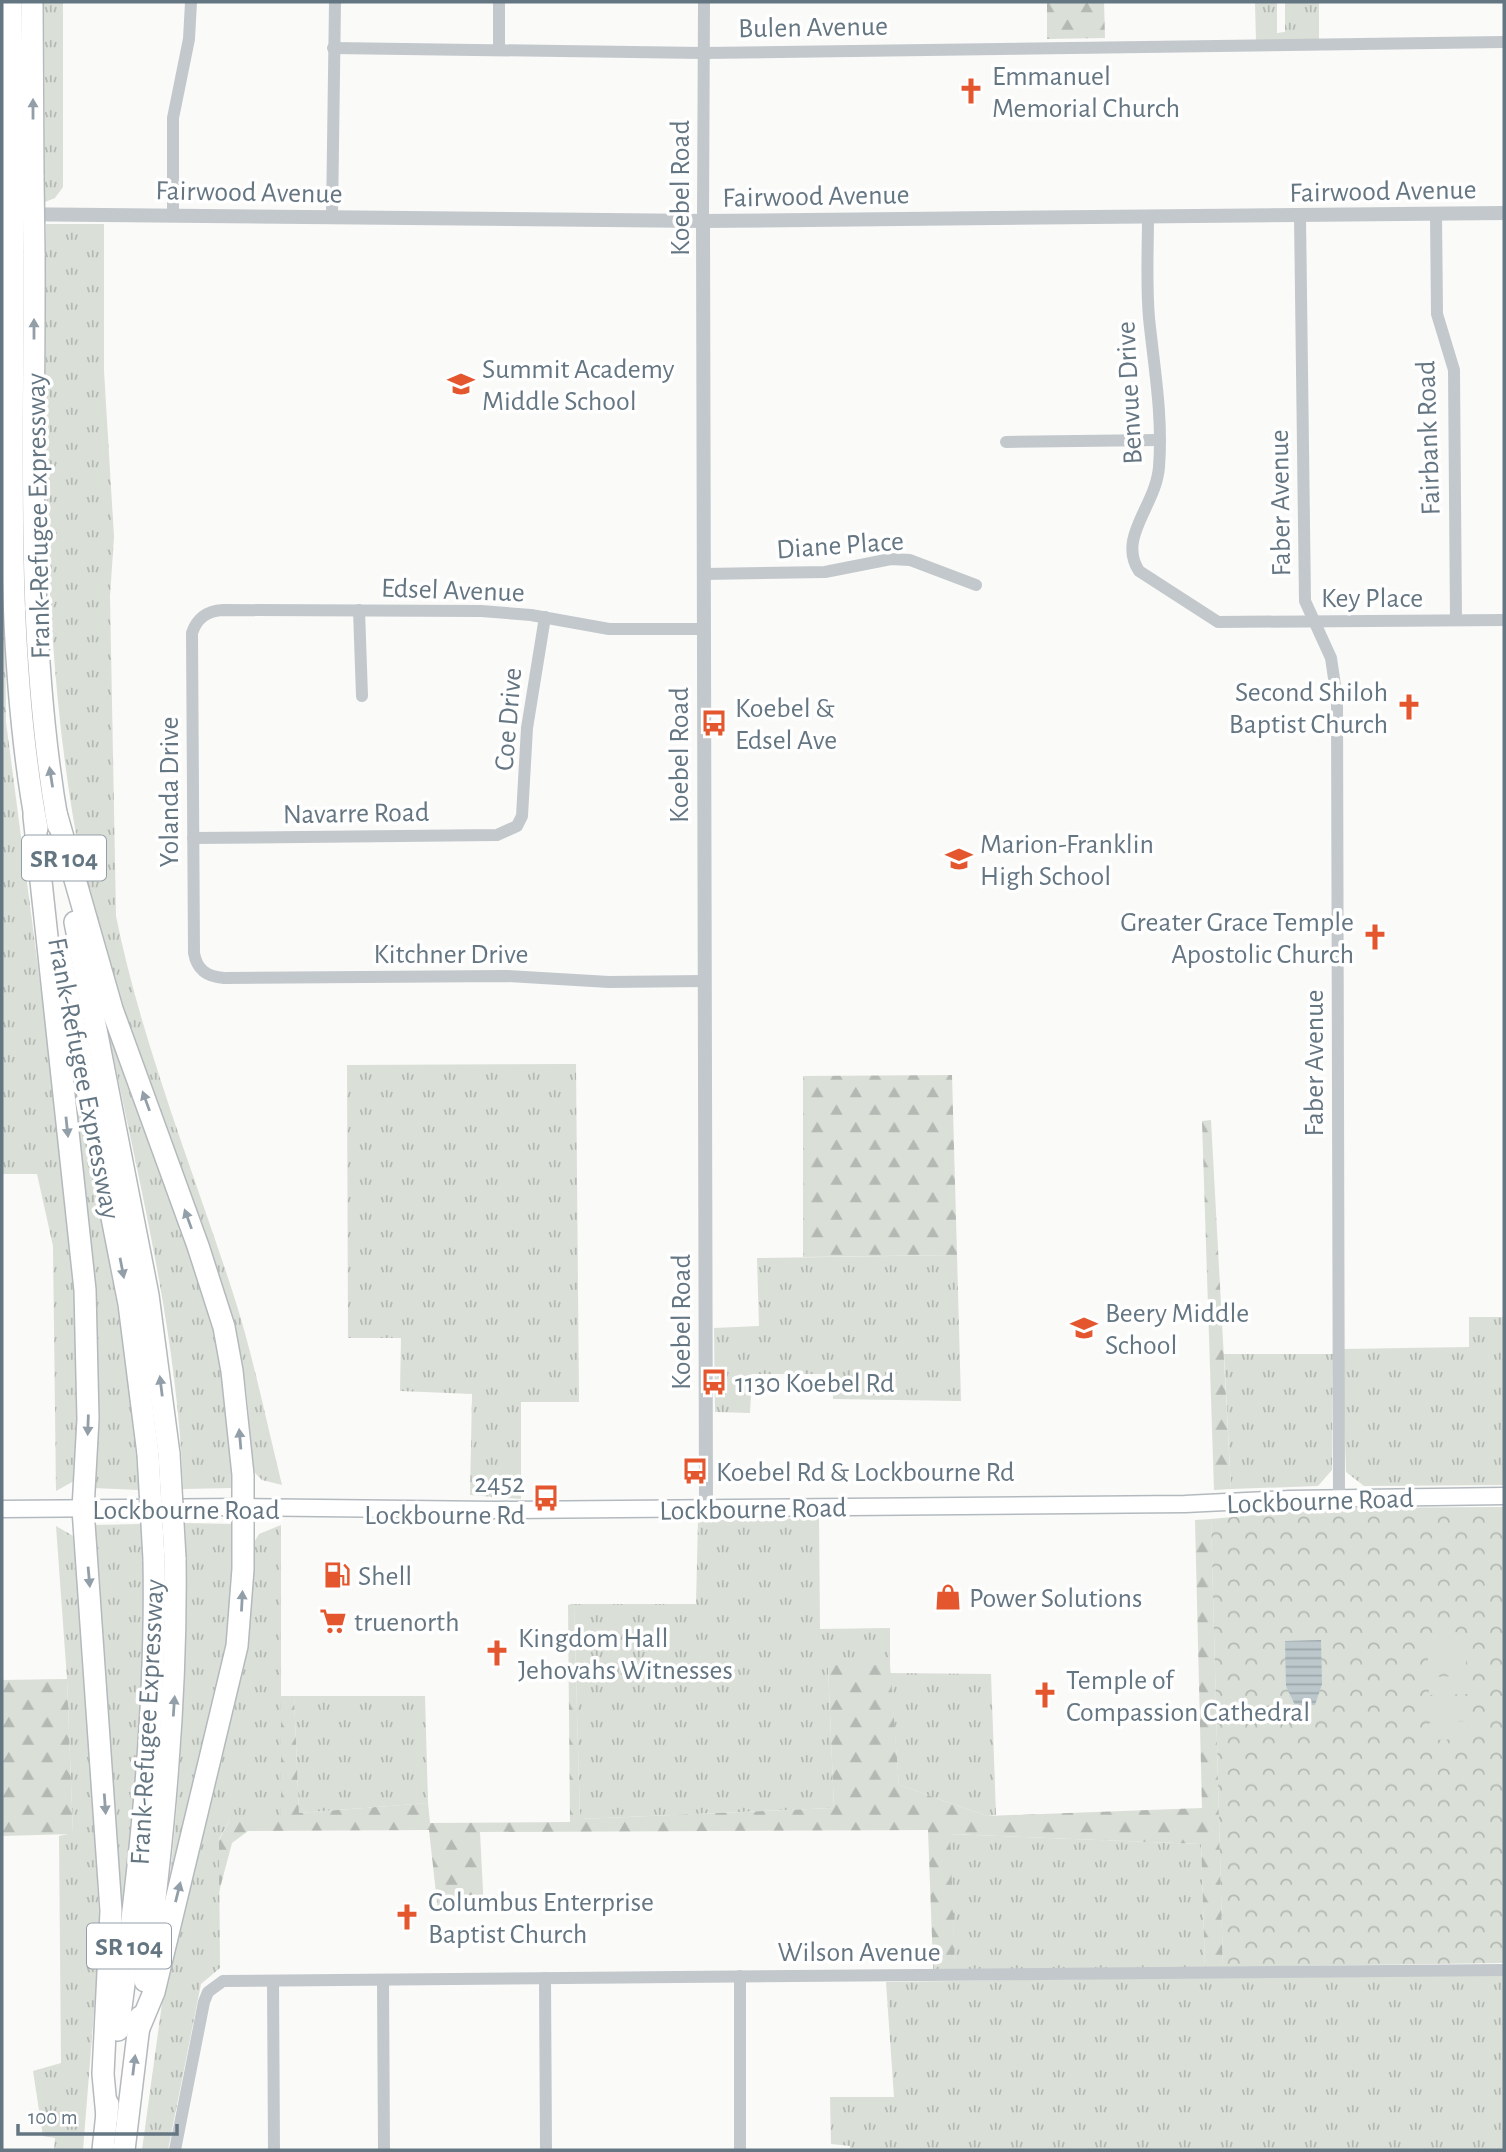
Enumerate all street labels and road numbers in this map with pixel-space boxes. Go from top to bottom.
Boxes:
street label: Bulen Avenue [738,13,888,43]
street label: Koebel Road [667,120,695,256]
street label: Fairwood Avenue [1289,176,1477,208]
street label: Fairwood Avenue [155,177,343,209]
street label: Fairwood Avenue [722,181,910,213]
street label: Benvue Drive [1112,321,1148,465]
street label: Fairbank Road [1412,360,1446,516]
street label: Frank-Refugee Expressway [23,373,55,659]
street label: Faber Avenue [1266,429,1296,577]
street label: Diane Place [776,528,905,564]
street label: Edsel Avenue [381,574,525,607]
street label: Key Place [1321,585,1423,613]
street label: Coe Drive [491,666,527,772]
street label: Koebel Road [666,687,694,823]
street label: Yolanda Drive [156,716,184,868]
street label: Navarre Road [283,799,430,829]
road number: SR 104 [22,836,106,880]
street label: Frank-Refugee Expressway [42,935,124,1222]
street label: Kitchner Drive [374,941,528,969]
street label: Faber Avenue [1301,990,1329,1136]
street label: Koebel Road [668,1254,696,1390]
street label: Lockbourne Road [1226,1485,1414,1519]
street label: Lockbourne Road [659,1494,847,1526]
street label: Lockbourne Road [92,1497,280,1525]
street label: Frank-Refugee Expressway [127,1578,169,1866]
road number: SR 104 [87,1924,171,1968]
street label: Wilson Avenue [777,1939,941,1967]

